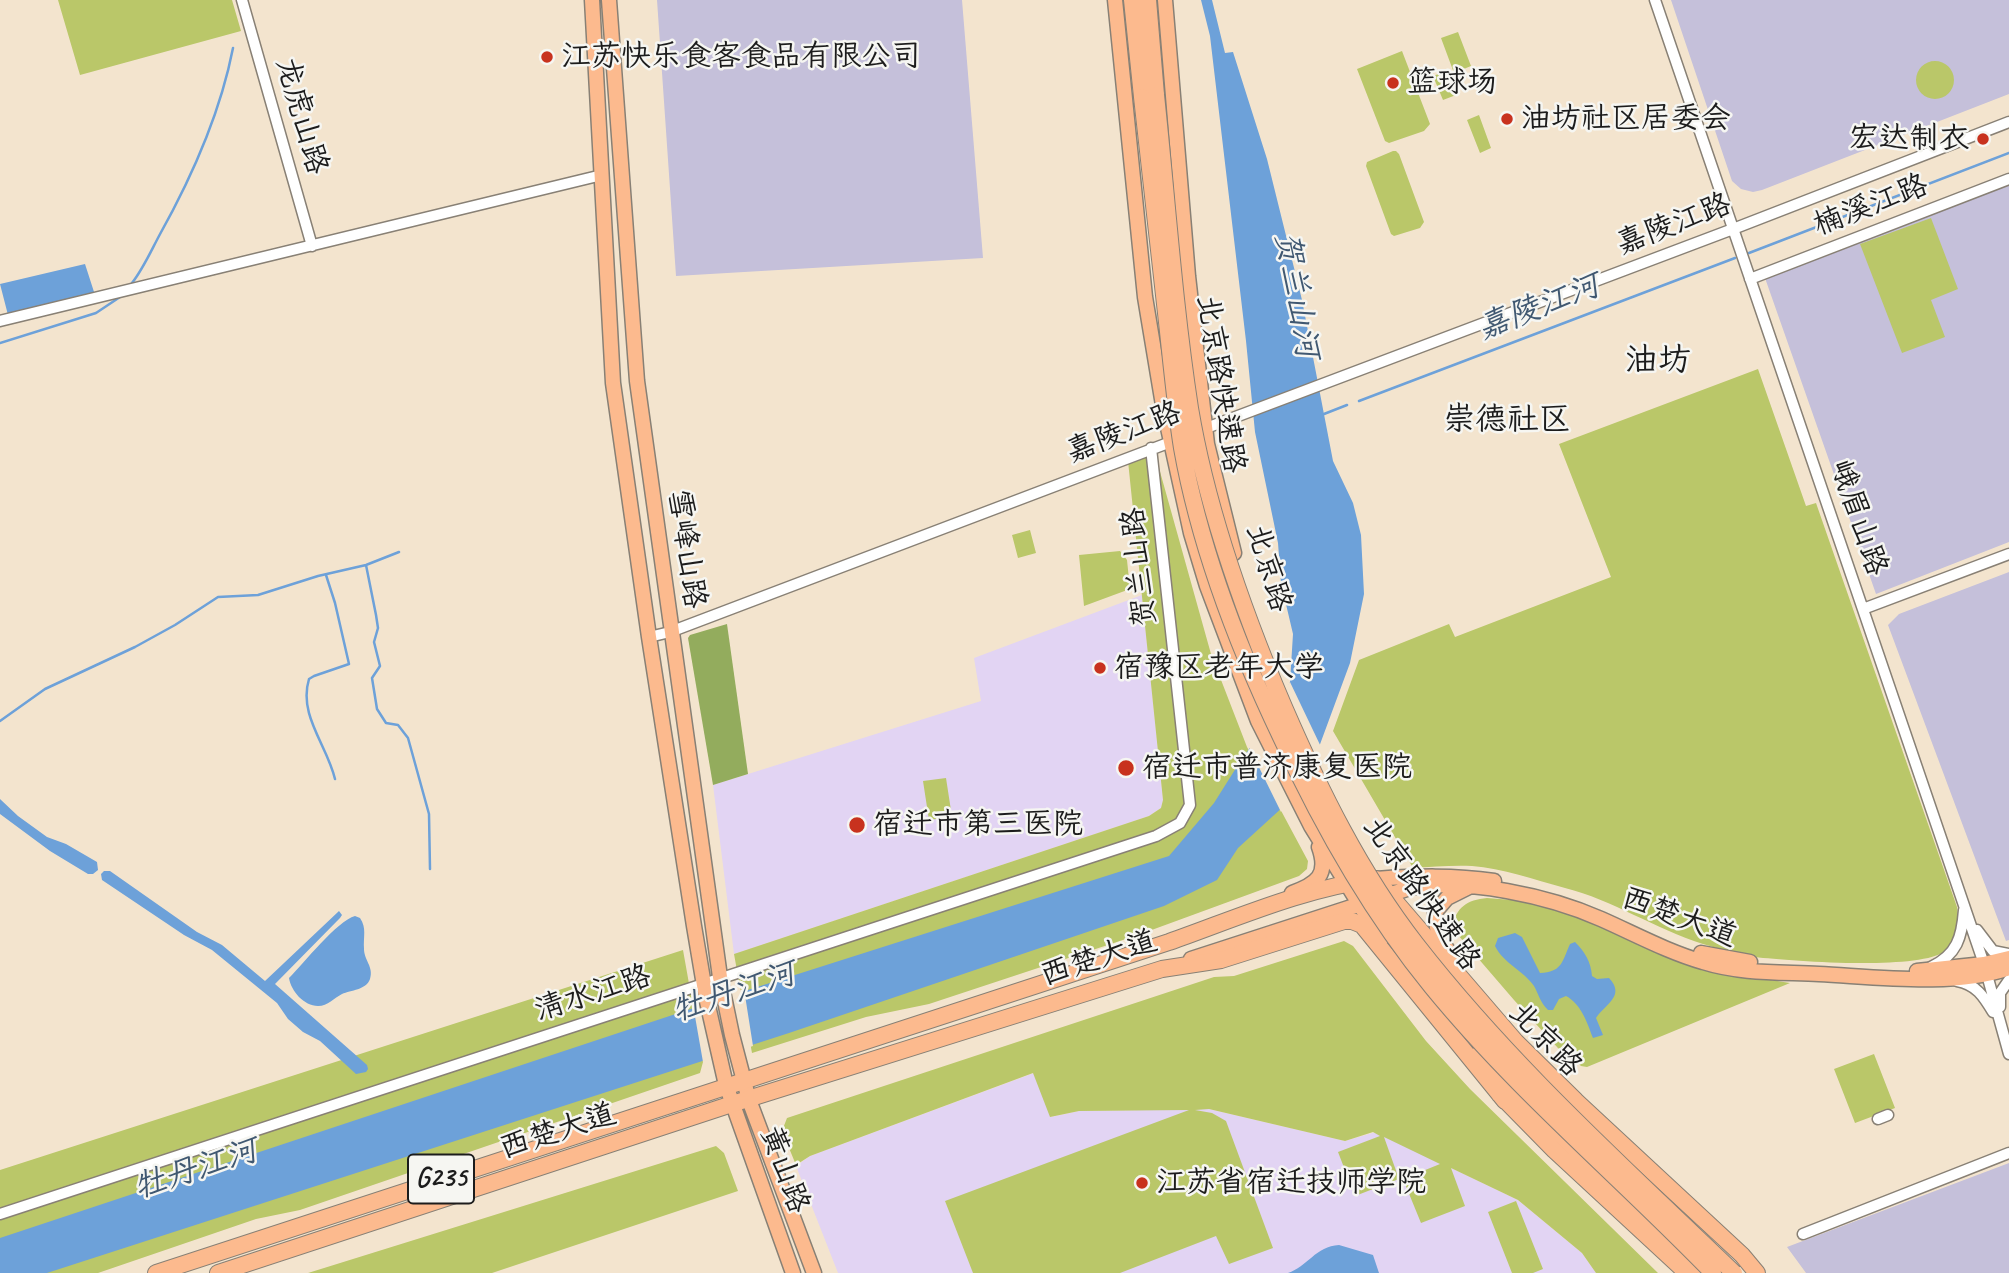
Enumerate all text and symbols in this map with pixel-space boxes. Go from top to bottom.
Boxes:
place label: 江苏快乐食客食品有限公司 [561,39,921,75]
marker: 江苏快乐食客食品有限公司 [539,49,555,65]
street label: 龙虎山路 [267,53,335,179]
place label: 篮球场 [1407,65,1497,101]
marker: 篮球场 [1385,75,1401,91]
place label: 油坊社区居委会 [1521,101,1731,137]
marker: 油坊社区居委会 [1499,111,1515,127]
place label: 宏达制衣 [1849,121,1969,157]
marker: 宏达制衣 [1975,131,1991,147]
street label: 楠溪江路 [1809,168,1933,244]
street label: 嘉陵江路 [1612,187,1736,263]
water label: 贺兰山河 [1266,229,1326,361]
water label: 嘉陵江河 [1472,267,1606,349]
street label: 北京路快速路 [1188,292,1252,476]
district label: 油坊 [1625,341,1691,381]
street label: 嘉陵江路 [1062,395,1186,471]
district label: 崇德社区 [1443,402,1571,440]
street label: 峨眉山路 [1821,455,1895,581]
street label: 雪峰山路 [660,487,712,611]
street label: 贺兰山路 [1116,505,1164,629]
street label: 北京路 [1238,520,1298,616]
place label: 宿豫区老年大学 [1114,650,1324,686]
marker: 宿豫区老年大学 [1092,660,1108,676]
place label: 宿迁市普济康复医院 [1142,750,1412,786]
marker: 宿迁市普济康复医院 [1116,758,1136,778]
place label: 宿迁市第三医院 [873,807,1083,843]
street label: 北京路快速路 [1355,810,1487,978]
marker: 宿迁市第三医院 [847,815,867,835]
street label: 西楚大道 [1616,881,1742,955]
street label: 西楚大道 [1036,923,1162,995]
water label: 牡丹江河 [667,955,801,1031]
street label: 清水江路 [530,958,656,1030]
street label: 北京路 [1501,995,1589,1085]
street label: 西楚大道 [495,1096,621,1168]
street label: 黄山路 [752,1122,816,1218]
water label: 牡丹江河 [129,1132,263,1208]
road number: G235 [408,1154,474,1204]
place label: 江苏省宿迁技师学院 [1156,1165,1426,1201]
marker: 江苏省宿迁技师学院 [1134,1175,1150,1191]

